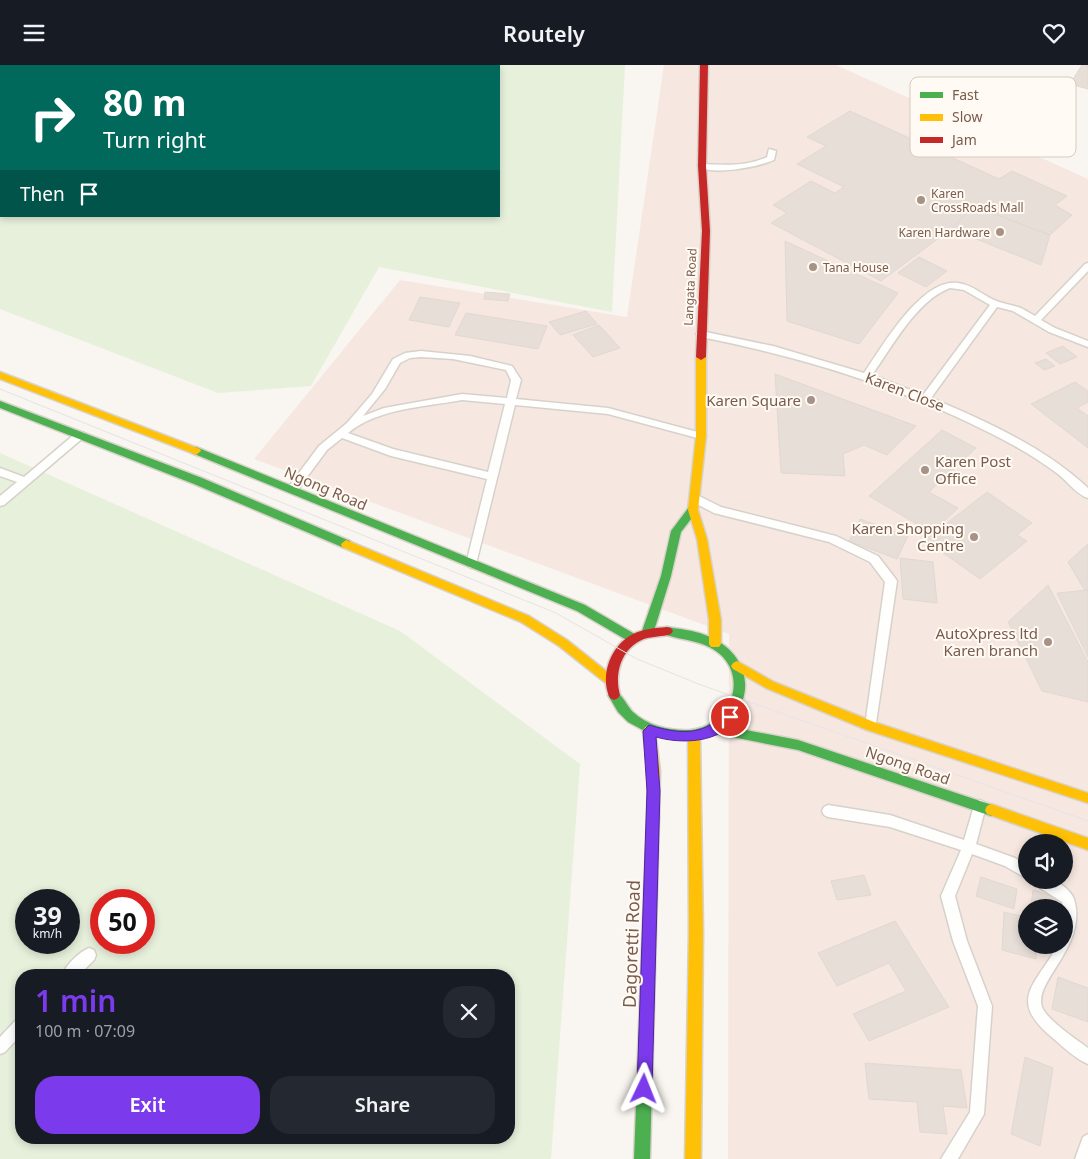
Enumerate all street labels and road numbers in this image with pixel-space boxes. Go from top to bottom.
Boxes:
street label: Langata Road [679,248,701,326]
street label: Karen Close [863,367,947,415]
street label: Ngong Road [282,462,370,514]
street label: Ngong Road [863,741,953,789]
street label: Dagoretti Road [617,880,645,1008]

